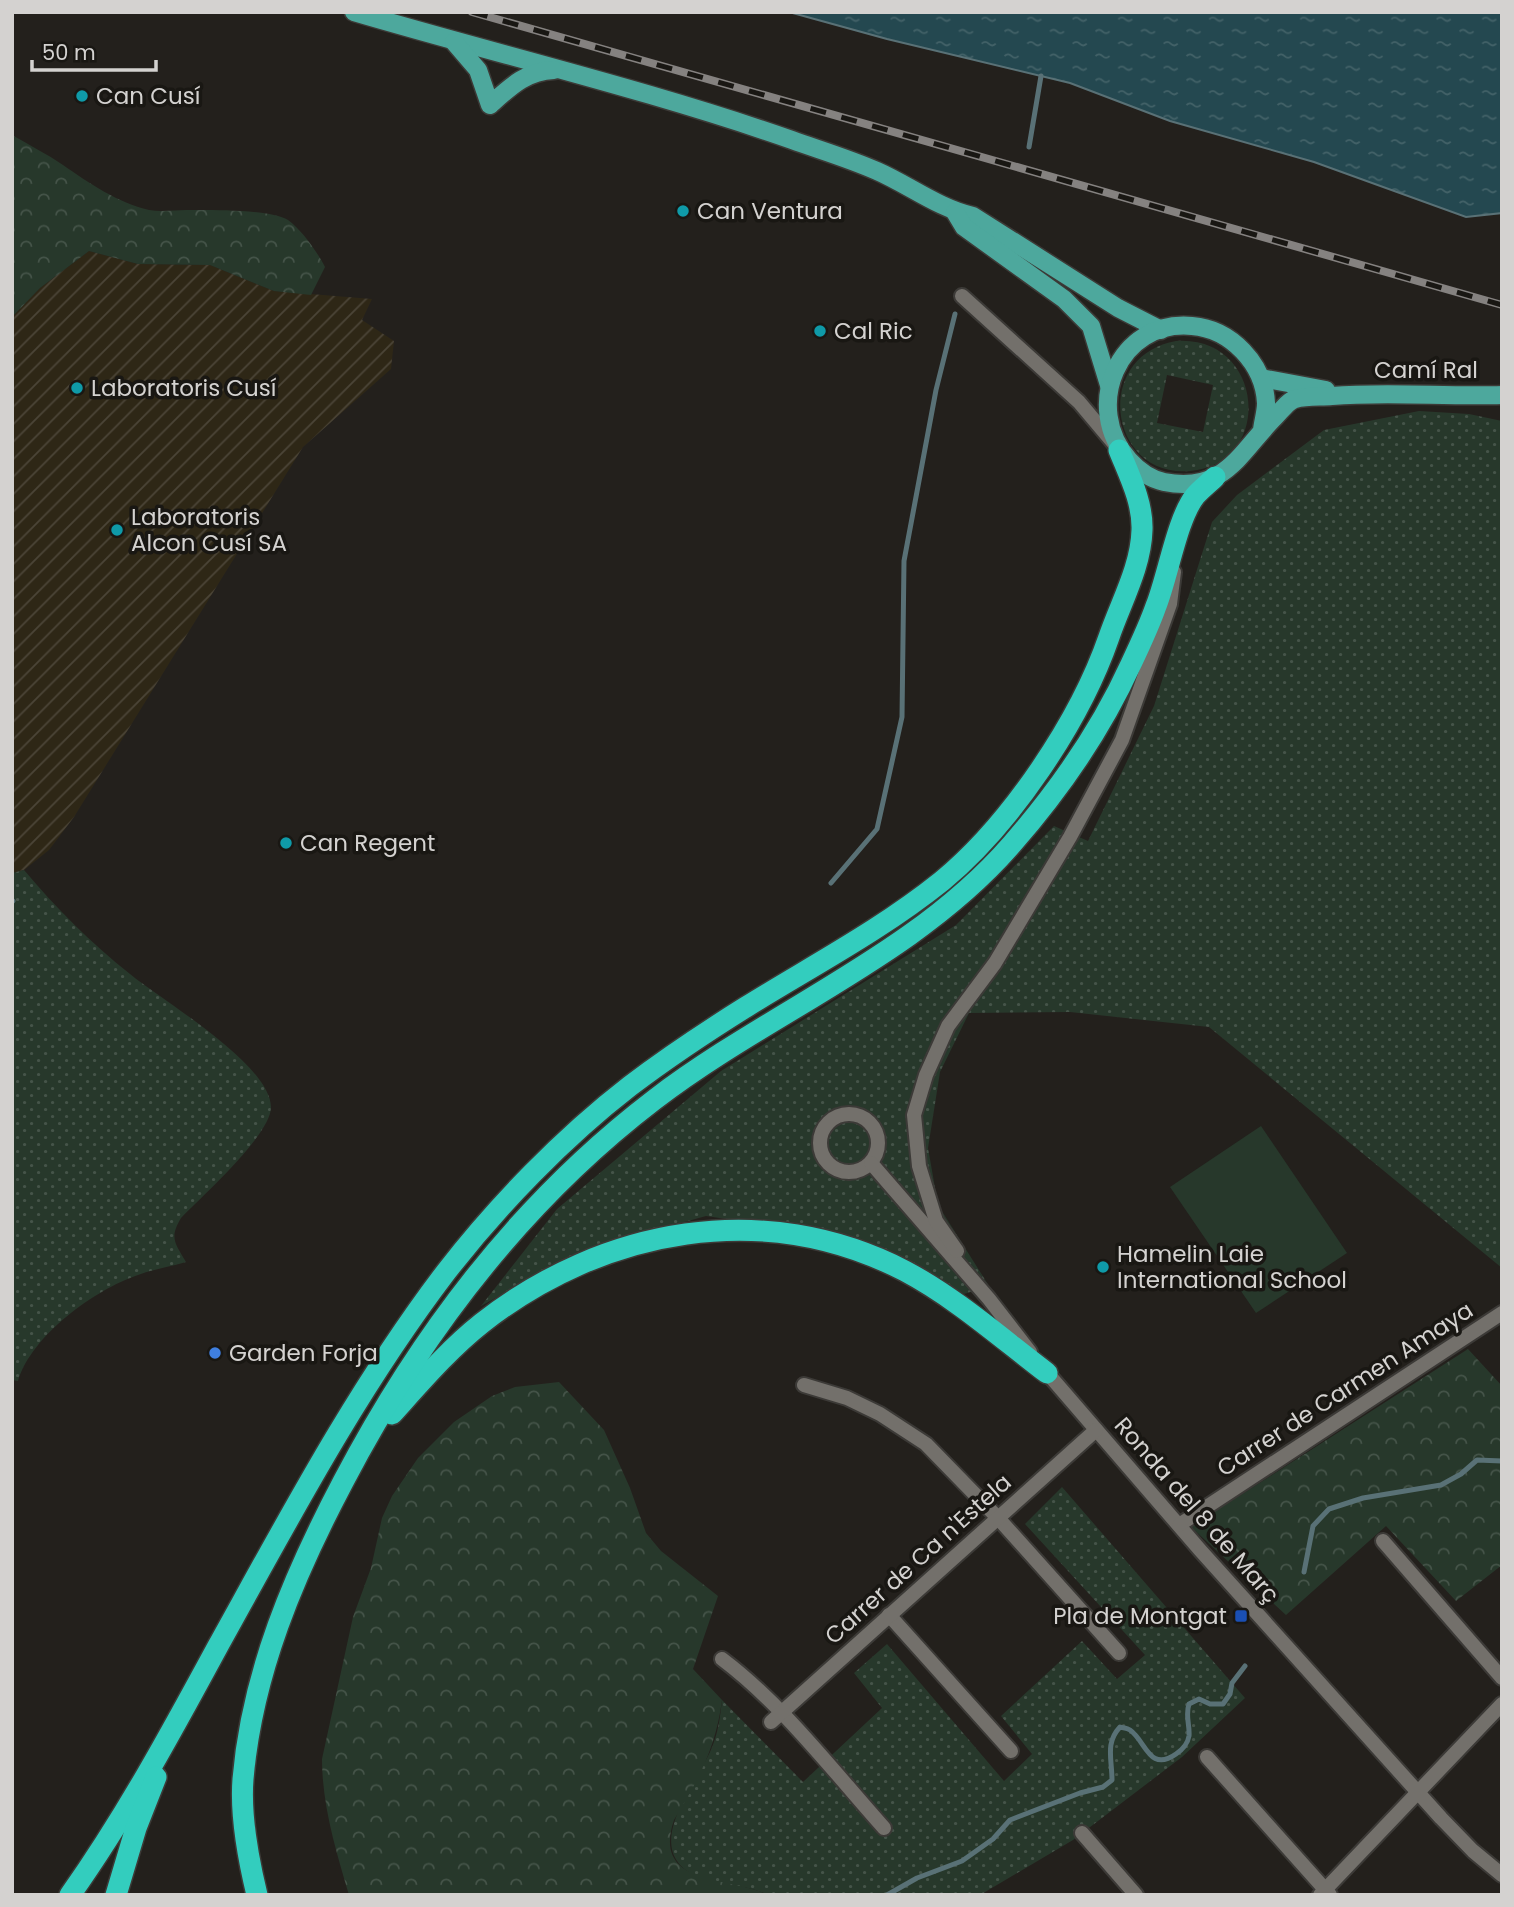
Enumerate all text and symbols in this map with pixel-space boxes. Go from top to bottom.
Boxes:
scale bar [32,28,156,72]
text: 50 m [42,38,96,67]
place label: Can Cusí [96,80,201,112]
marker: Can Cusí [74,88,90,104]
place label: Can Ventura [697,195,843,227]
marker: Can Ventura [675,203,691,219]
place label: Cal Ric [834,315,913,347]
marker: Cal Ric [812,323,828,339]
street label: Camí Ral [1374,354,1478,386]
place label: Laboratoris Cusí [91,372,277,404]
marker: Laboratoris Cusí [69,380,85,396]
place label: Laboratoris Alcon Cusí SA [131,501,287,559]
marker: Laboratoris Alcon Cusí SA [109,522,125,538]
place label: Can Regent [300,827,435,859]
marker: Can Regent [278,835,294,851]
place label: Hamelin Laie International School [1117,1238,1347,1296]
marker: Hamelin Laie International School [1095,1259,1111,1275]
street label: Carrer de Carmen Amaya [1211,1294,1479,1484]
place label: Garden Forja [229,1337,378,1369]
marker: Garden Forja [207,1345,223,1361]
street label: Ronda del 8 de Març [1107,1410,1287,1610]
street label: Carrer de Ca n'Estela [818,1467,1018,1651]
place label: Pla de Montgat [1053,1600,1227,1632]
marker: Pla de Montgat [1233,1608,1249,1624]

